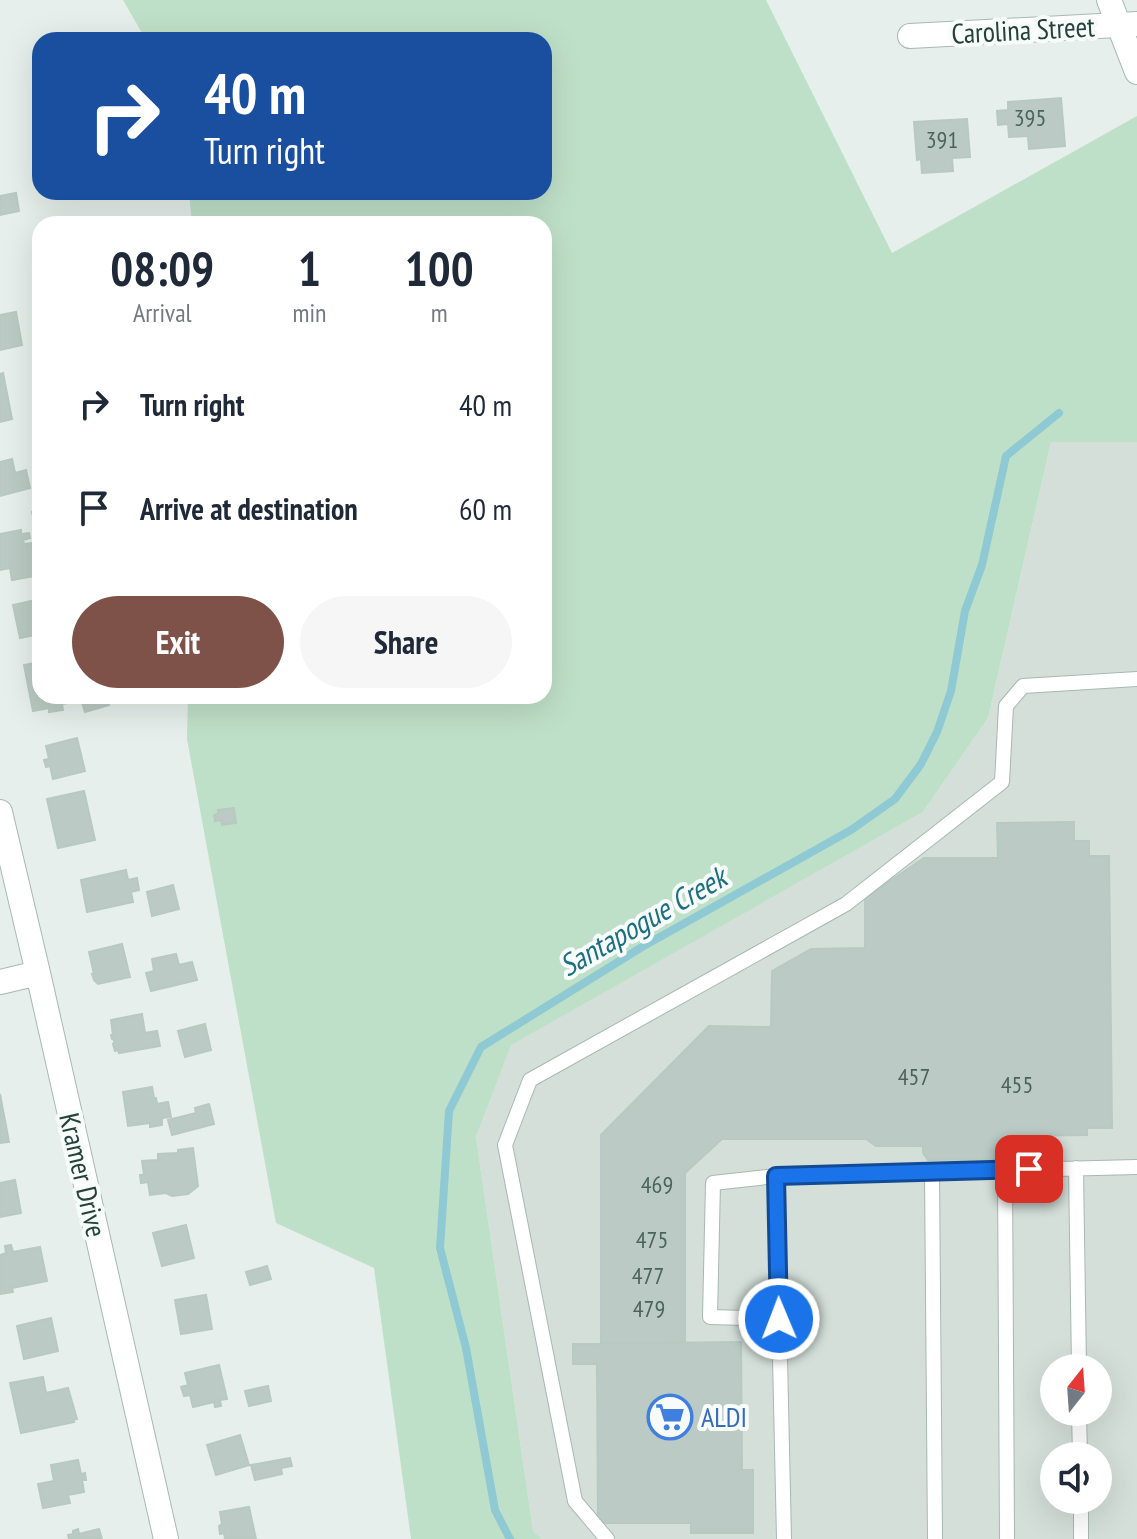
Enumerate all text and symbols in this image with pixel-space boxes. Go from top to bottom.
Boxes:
street label: Carolina Street [950,7,1096,52]
text: 40 m [204,57,306,129]
icon: right [72,64,176,168]
house number: 395 [1014,102,1046,133]
house number: 391 [926,124,958,155]
text: Turn right [204,127,325,174]
text: 08:09 [110,237,214,299]
text: 1 [298,237,321,299]
text: 100 [405,237,474,299]
text: Arrival [133,296,192,329]
text: min [292,296,326,329]
text: m [431,296,448,329]
icon: right [72,382,116,426]
text: Turn right [140,385,244,424]
text: 40 m [459,385,512,424]
icon: arrive [72,486,116,530]
text: Arrive at destination [140,489,358,528]
text: 60 m [459,489,512,528]
button: Exit [72,596,284,688]
button: Share [300,596,512,688]
water label: Santapogue Creek [552,855,736,984]
house number: 457 [898,1061,930,1092]
house number: 455 [1001,1069,1033,1100]
street label: Kramer Drive [51,1109,116,1241]
pin [995,1135,1063,1203]
icon: arrive [1007,1147,1051,1191]
house number: 469 [641,1169,673,1200]
house number: 475 [636,1224,668,1255]
house number: 477 [632,1260,664,1291]
position arrow [737,1277,821,1361]
house number: 479 [633,1293,665,1324]
north arrow [1040,1354,1112,1426]
map controls [1040,1354,1112,1514]
supermarket icon: ALDI [646,1393,694,1441]
place label: ALDI [701,1398,747,1435]
button: sound [1040,1442,1112,1514]

